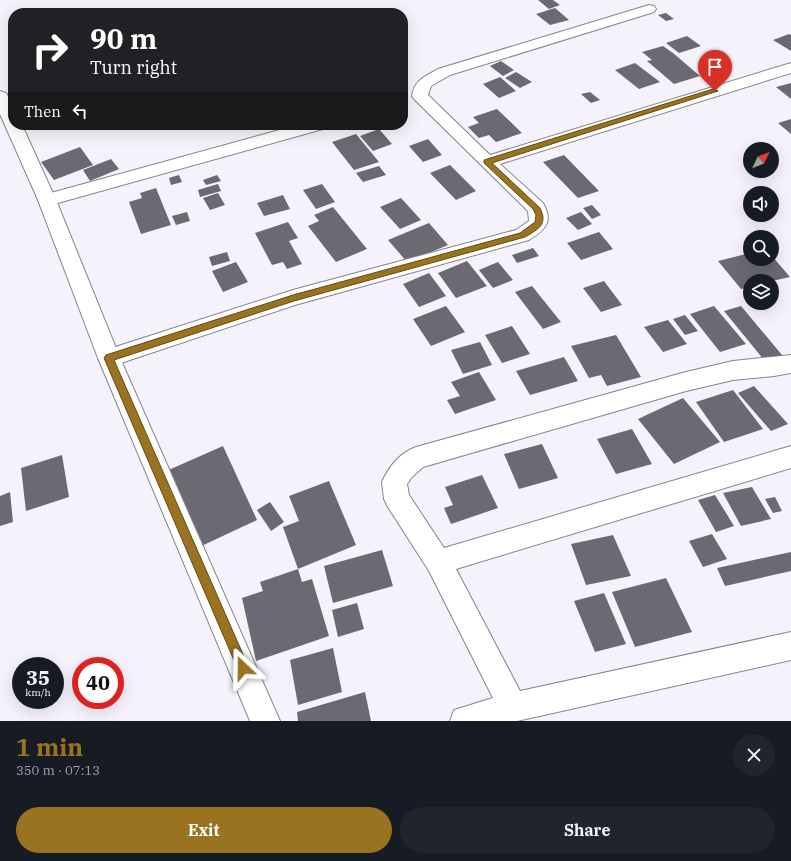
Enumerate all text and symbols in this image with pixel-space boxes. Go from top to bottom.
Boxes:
text: 90 m [90,20,157,57]
icon: right [24,24,76,76]
pin [698,50,732,91]
text: Turn right [90,56,177,79]
icon: arrive [704,56,726,78]
icon: left [69,100,91,122]
text: Then [24,102,61,121]
north arrow [743,142,779,178]
map controls [743,142,779,310]
button: sound [743,186,779,222]
button: search [743,230,779,266]
button: layers [743,274,779,310]
position arrow [222,647,264,689]
speed limit sign: 40 [72,657,124,709]
text: 35 [26,664,50,691]
text: km/h [25,686,51,699]
text: 1 min [16,731,83,763]
button: close [733,734,775,776]
text: 350 m · 07:13 [16,762,100,779]
button: Exit [16,807,392,853]
button: Share [400,807,775,853]

